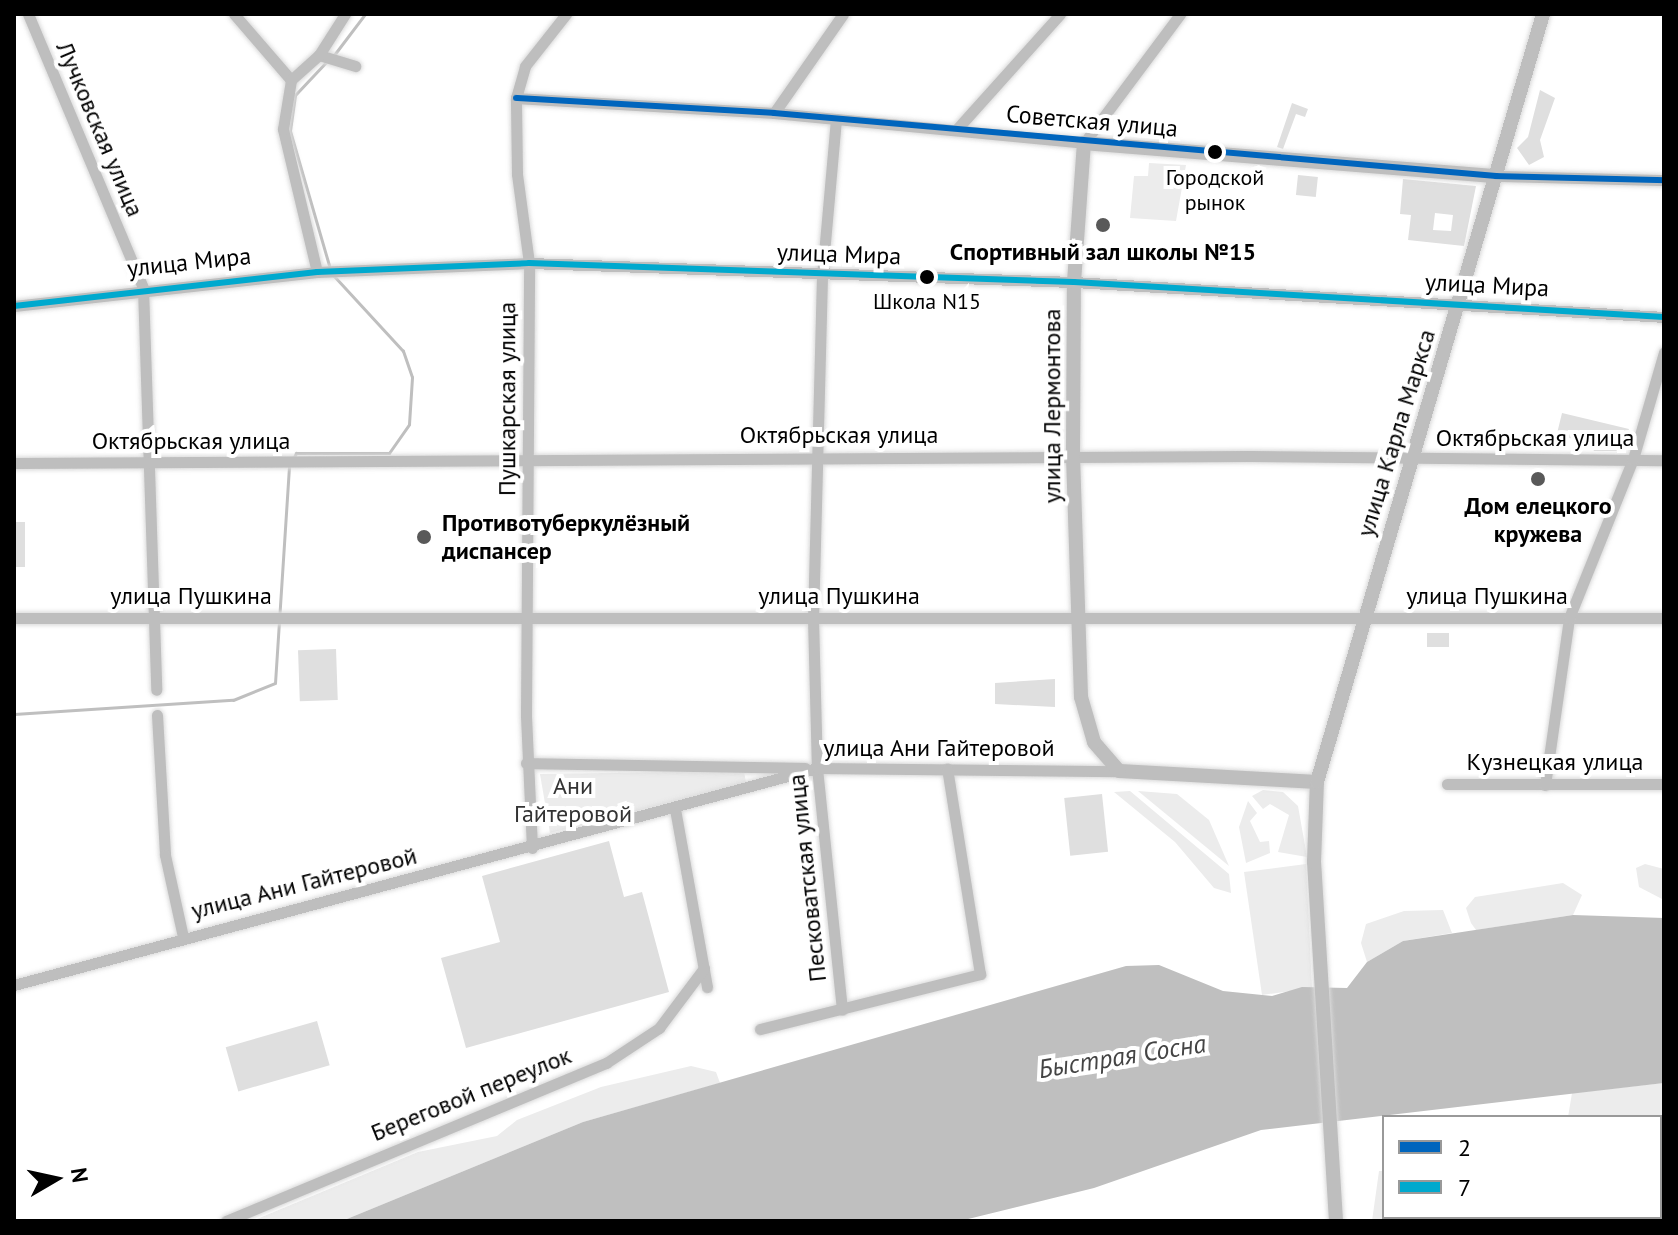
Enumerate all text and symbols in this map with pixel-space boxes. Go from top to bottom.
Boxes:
street label: Лучковская улица [50,37,150,221]
street label: Советская улица [1005,99,1179,143]
marker: Городской рынок [1207,144,1223,160]
place label: Городской рынок [1166,164,1264,216]
marker: Спортивный зал школы №15 [1094,216,1112,234]
street label: улица Мира [776,237,902,271]
place label: Спортивный зал школы №15 [950,238,1256,266]
street label: улица Мира [126,241,252,283]
street label: улица Мира [1424,267,1550,303]
marker: Школа N15 [919,269,935,285]
place label: Школа N15 [873,289,981,315]
street label: Пушкарская улица [493,302,521,496]
street label: улица Лермонтова [1038,309,1066,503]
street label: улица Карла Маркса [1351,326,1441,540]
street label: Октябрьская улица [740,421,938,449]
street label: Октябрьская улица [1436,424,1634,452]
street label: Октябрьская улица [92,427,290,455]
marker: Дом елецкого кружева [1529,470,1547,488]
place label: Дом елецкого кружева [1464,492,1612,548]
place label: Противотуберкулёзный диспансер [442,509,690,565]
marker: Противотуберкулёзный диспансер [413,526,435,548]
street label: улица Пушкина [110,582,272,610]
street label: улица Пушкина [758,582,920,610]
street label: улица Пушкина [1406,582,1568,610]
street label: улица Ани Гайтеровой [823,734,1055,762]
street label: Кузнецкая улица [1467,748,1643,776]
park label: Ани Гайтеровой [514,772,632,828]
street label: Песковатская улица [782,773,832,983]
street label: улица Ани Гайтеровой [188,841,420,925]
water label: Быстрая Сосна [1036,1027,1208,1085]
street label: Береговой переулок [367,1041,575,1147]
legend [1382,1115,1662,1219]
text: 2 [1458,1132,1471,1163]
north arrow [16,1139,96,1219]
text: N [65,1166,95,1185]
text: 7 [1458,1172,1471,1203]

